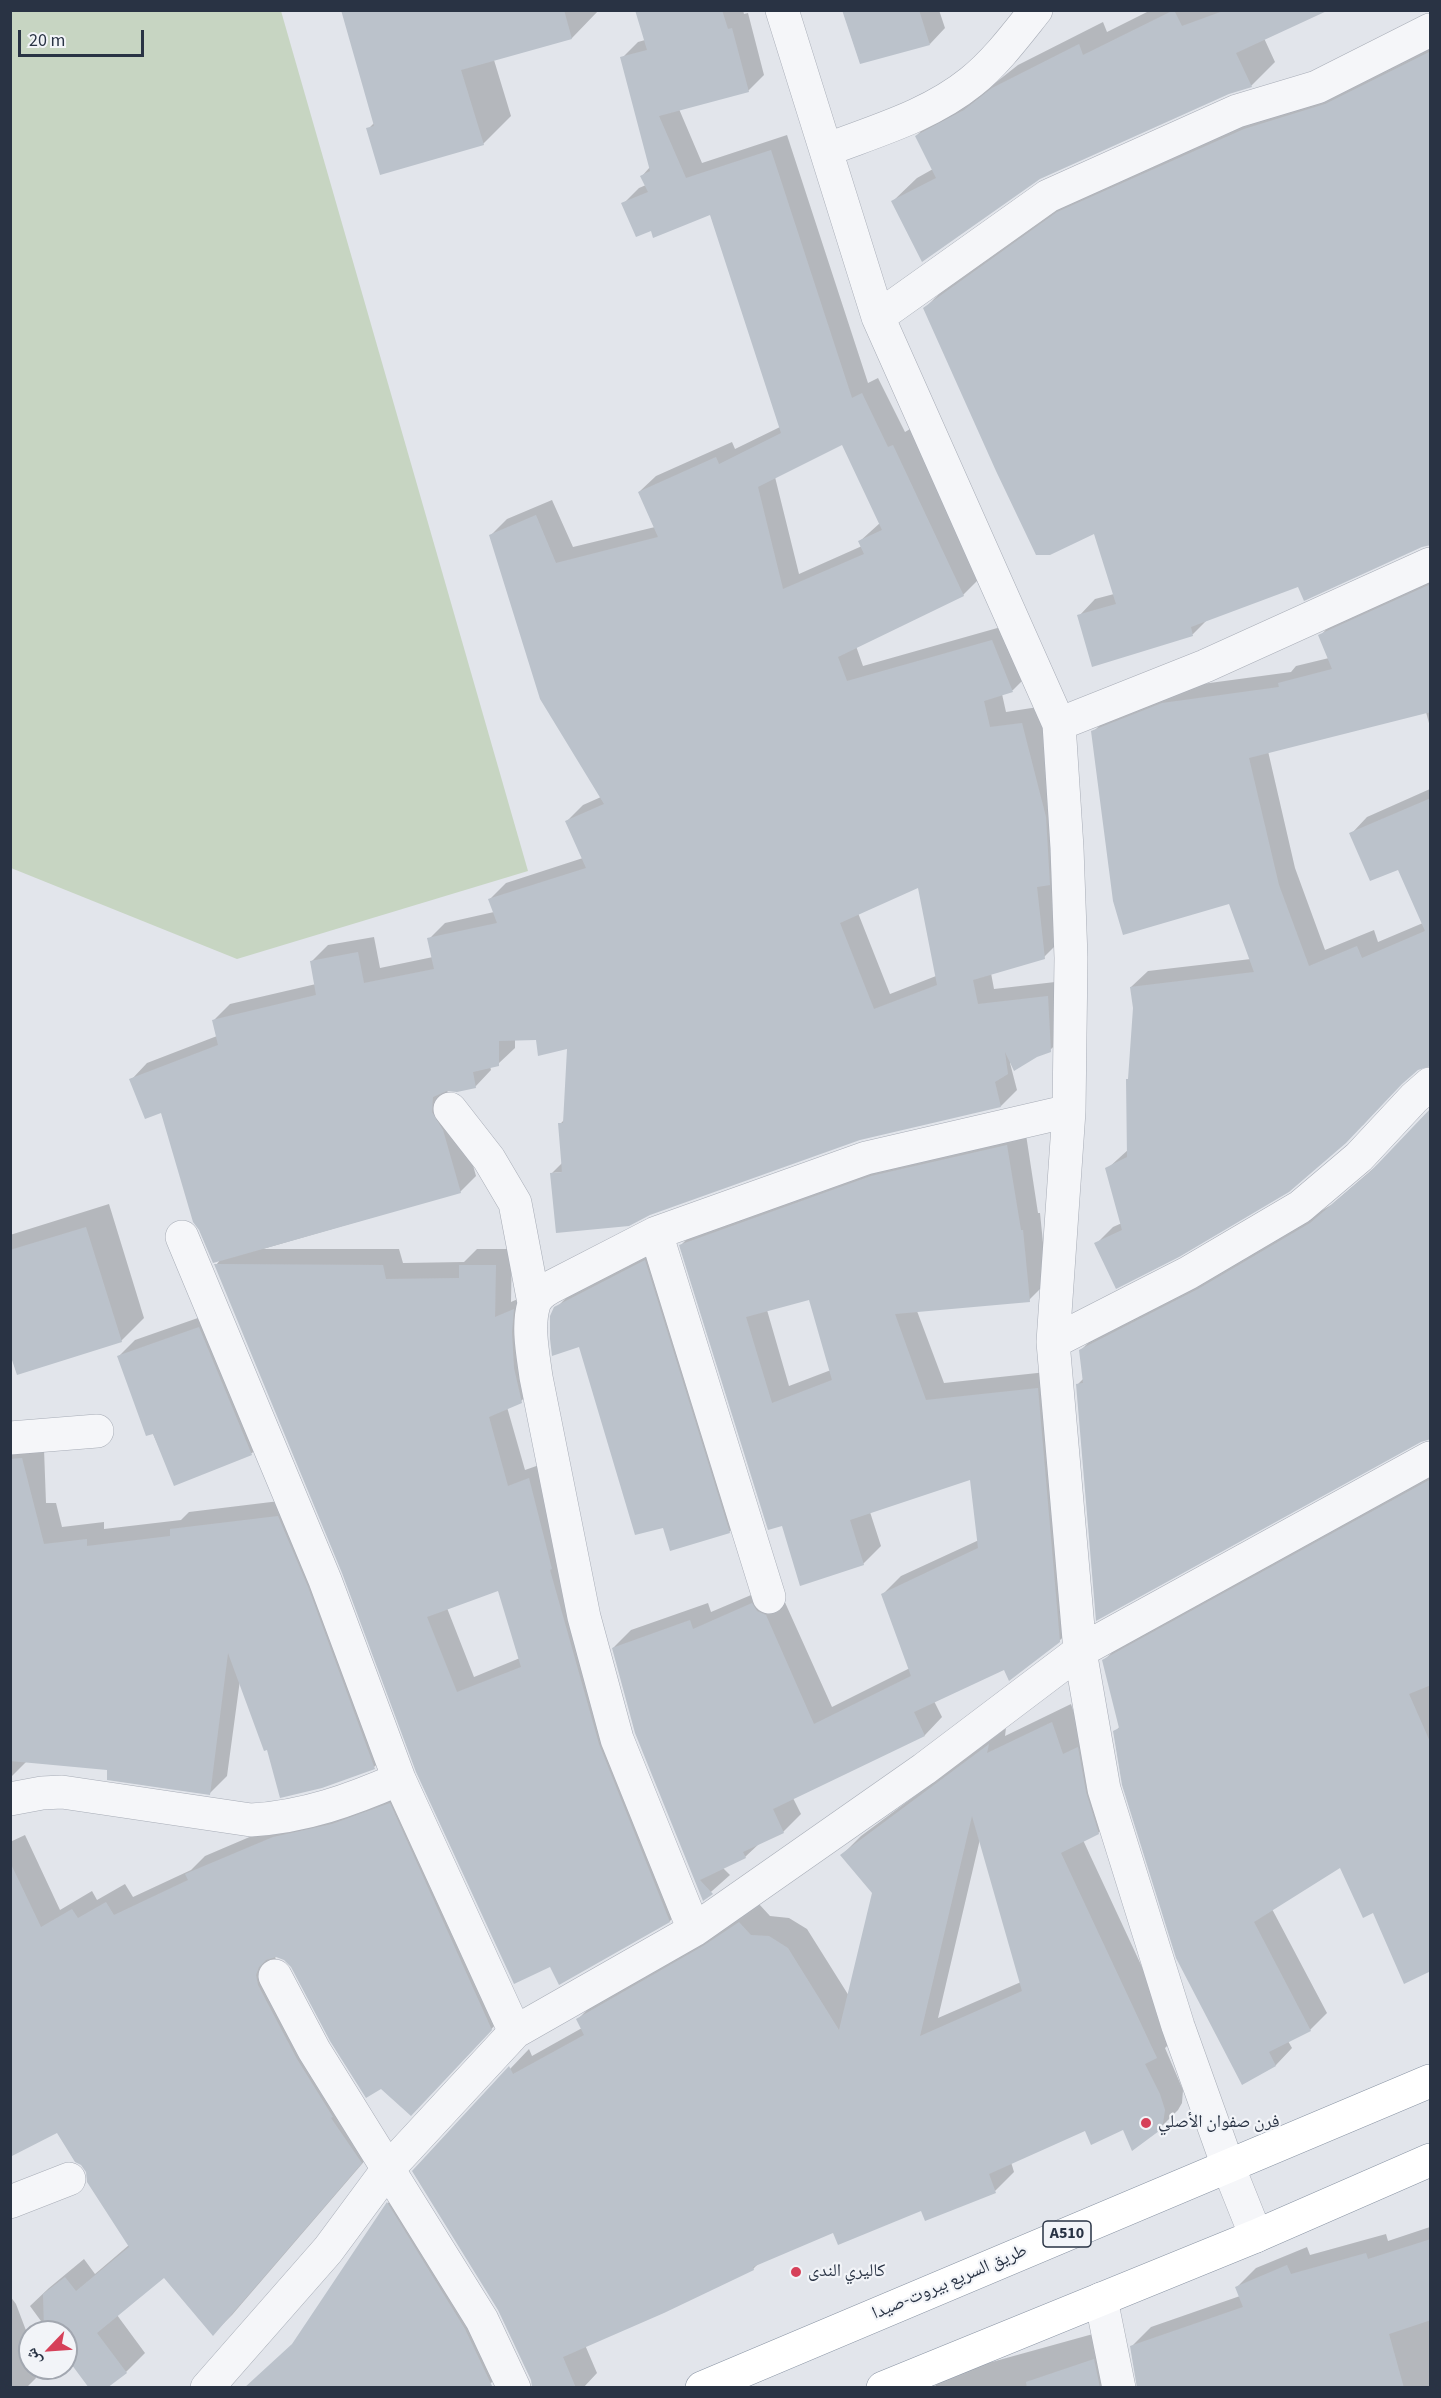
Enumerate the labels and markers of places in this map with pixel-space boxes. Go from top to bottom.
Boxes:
place label: فرن صفوان الأصلي [1158,2112,1279,2134]
marker: فرن صفوان الأصلي [1139,2116,1153,2130]
place label: كاليري الندى [808,2261,885,2283]
marker: كاليري الندى [789,2265,803,2279]

